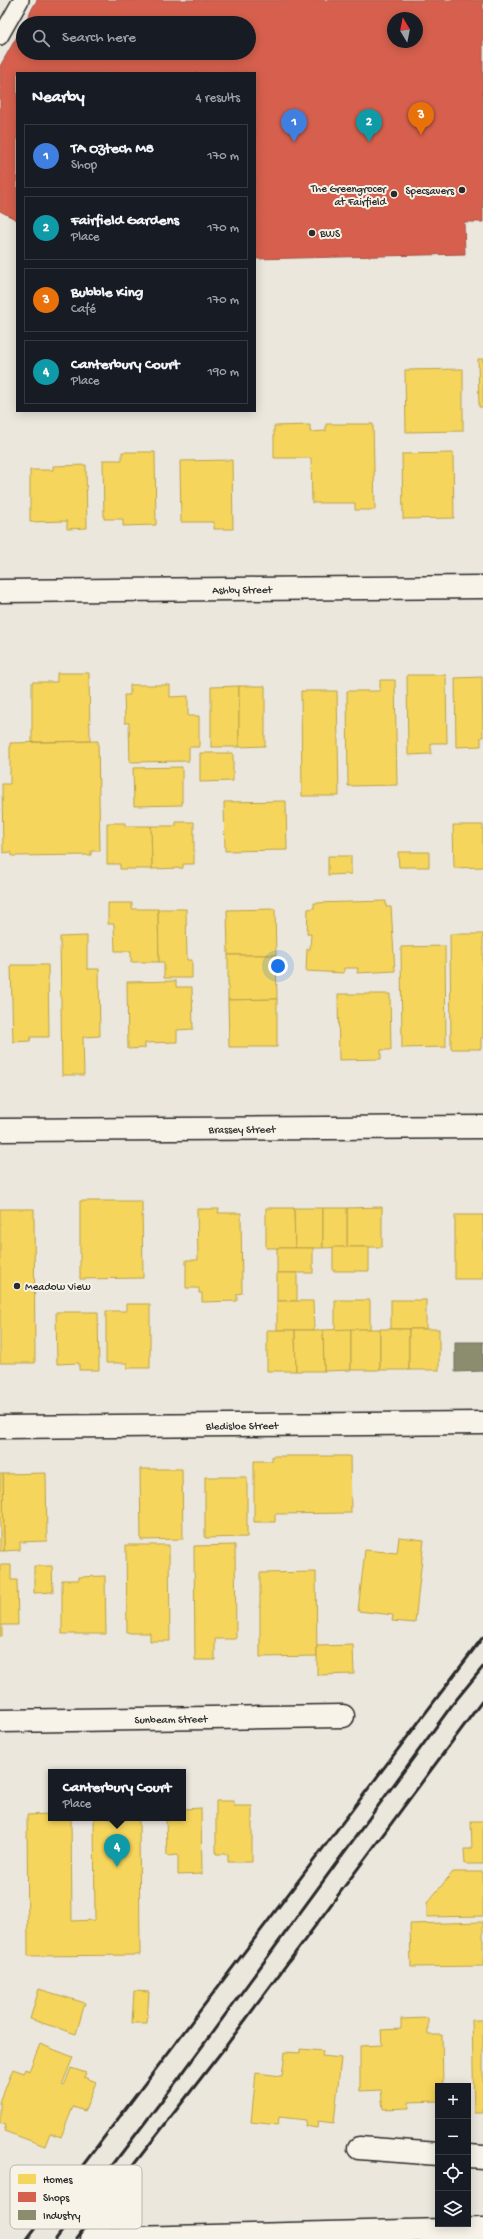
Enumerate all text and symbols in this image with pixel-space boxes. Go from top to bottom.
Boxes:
north arrow [387,12,423,48]
search box [16,16,256,60]
icon: search [30,27,52,49]
text: Search here [62,29,136,47]
text: Nearby [32,88,85,108]
text: 4 results [196,91,240,106]
pin: 3 [408,102,434,135]
pin: 1 [281,109,307,142]
pin: 2 [356,109,382,142]
text: TA Oztech M8 [71,140,154,158]
text: 1 [43,149,49,164]
text: 170 m [207,149,239,164]
text: Shop [71,158,97,173]
place label: The Greengrocer at Fairfield [310,184,388,209]
marker: Specsavers [457,185,467,195]
place label: Specsavers [405,186,455,198]
marker: The Greengrocer at Fairfield [389,189,399,199]
text: Fairfield Gardens [71,212,179,230]
text: 2 [43,221,49,236]
text: 170 m [207,221,239,236]
marker: BWS [307,228,317,238]
place label: BWS [319,229,341,241]
text: Place [71,230,99,245]
text: Bubble King [71,284,143,302]
text: 3 [43,293,49,308]
text: 170 m [207,293,239,308]
text: Café [71,302,96,317]
text: Canterbury Court [71,356,179,374]
text: 4 [43,365,49,380]
text: 190 m [208,365,239,380]
text: Place [71,374,99,389]
street label: Ashby Street [212,585,273,597]
your location [268,956,288,976]
street label: Brassey Street [208,1124,277,1137]
marker: Meadow View [12,1281,22,1291]
place label: Meadow View [25,1282,91,1294]
street label: Bledisloe Street [205,1421,280,1433]
street label: Sunbeam Street [134,1714,209,1727]
popup [48,1769,186,1821]
text: Canterbury Court [63,1779,171,1797]
text: Place [63,1797,91,1812]
pin: 4 [104,1834,130,1867]
map controls [435,2083,471,2227]
button: + [435,2083,471,2119]
button: − [435,2119,471,2155]
button: locate [435,2155,471,2191]
legend [10,2165,142,2229]
text: Homes [43,2175,73,2187]
button: layers [435,2191,471,2227]
text: Shops [43,2193,70,2205]
text: Industry [43,2211,81,2223]

